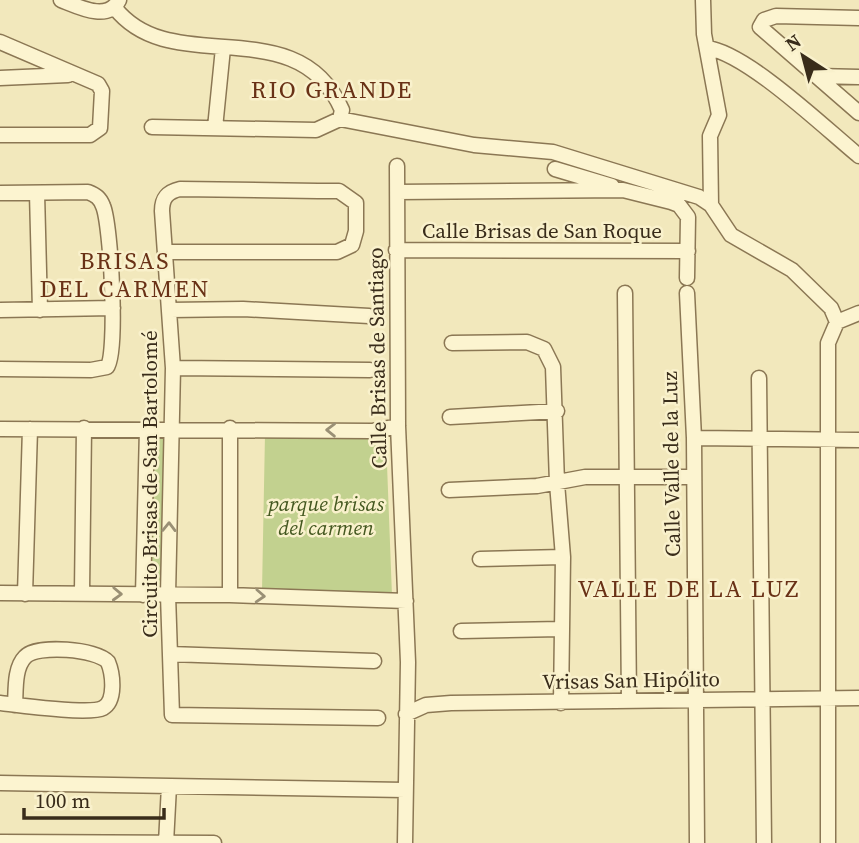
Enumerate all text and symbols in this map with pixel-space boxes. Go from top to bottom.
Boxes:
north arrow [768,21,838,91]
text: N [780,28,806,57]
district label: RIO GRANDE [251,73,413,106]
street label: Calle Brisas de San Roque [422,216,662,245]
district label: BRISAS DEL CARMEN [40,244,210,305]
street label: Calle Brisas de Santiago [361,247,393,469]
street label: Circuito Brisas de San Bartolomé [135,330,164,638]
street label: Calle Valle de la Luz [655,370,687,557]
one-way arrow [325,422,335,438]
park label: parque brisas del carmen [266,489,384,542]
one-way arrow [162,521,177,532]
district label: VALLE DE LA LUZ [578,572,800,605]
one-way arrow [112,586,123,601]
one-way arrow [255,589,266,604]
street label: Vrisas San Hipólito [542,664,720,696]
scale bar [24,776,164,820]
text: 100 m [35,786,90,815]

